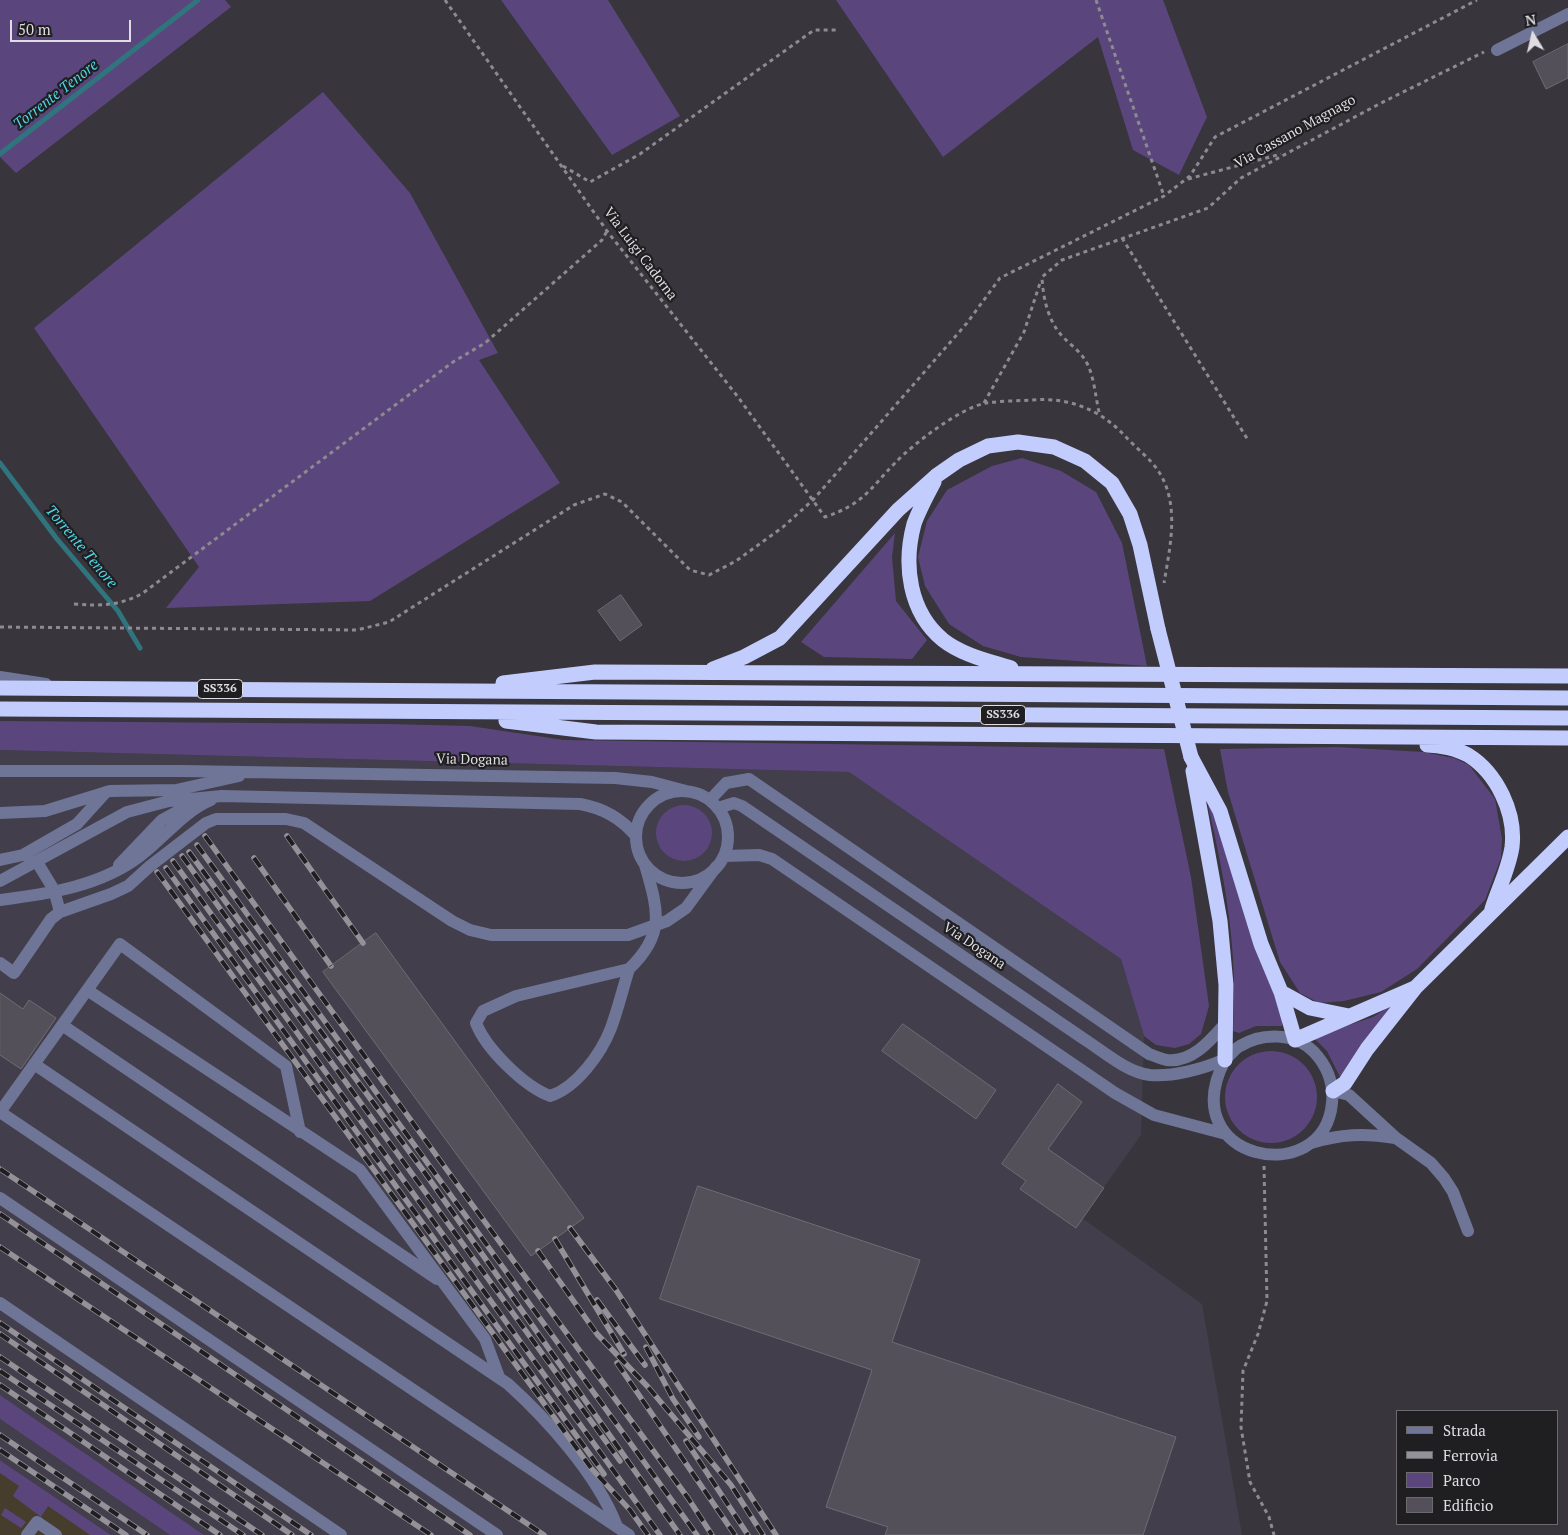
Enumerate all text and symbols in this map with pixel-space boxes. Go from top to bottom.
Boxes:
text: N [1524,9,1537,30]
scale bar [12,10,134,42]
north arrow [1508,10,1558,60]
text: 50 m [18,19,51,39]
water label: Torrente Tenore [10,56,102,134]
street label: Via Cassano Magnago [1231,92,1359,172]
street label: Via Luigi Cadorna [600,204,680,304]
water label: Torrente Tenore [41,502,121,592]
road number: SS336 [198,680,242,699]
road number: SS336 [980,706,1026,724]
street label: Via Dogana [436,751,508,769]
street label: Via Dogana [940,919,1008,973]
legend [1396,1410,1558,1525]
text: Strada [1443,1420,1486,1440]
text: Ferrovia [1443,1445,1498,1465]
text: Parco [1443,1470,1480,1490]
text: Edificio [1443,1495,1493,1515]

